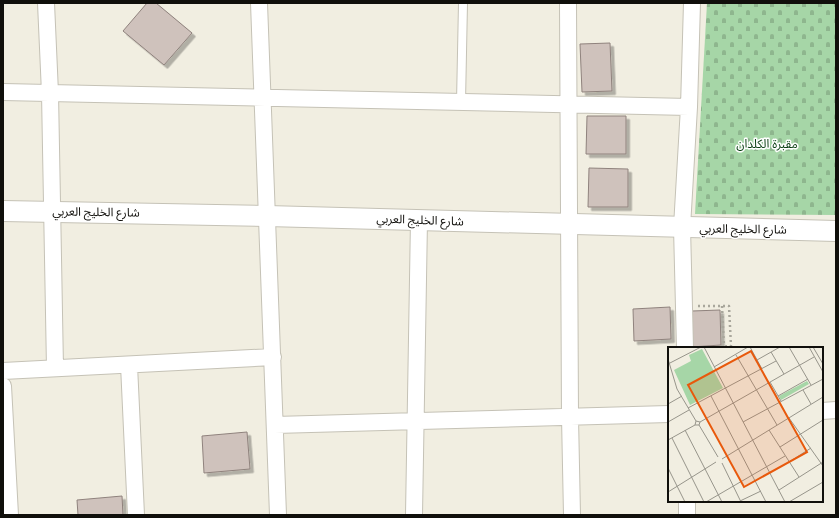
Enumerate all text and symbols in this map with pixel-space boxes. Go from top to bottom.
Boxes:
park label: مقبرة الكلدان [736,137,798,151]
street label: شارع الخليج العربي [52,204,140,223]
street label: شارع الخليج العربي [376,211,464,231]
street label: شارع الخليج العربي [699,221,787,240]
inset map [668,347,823,502]

